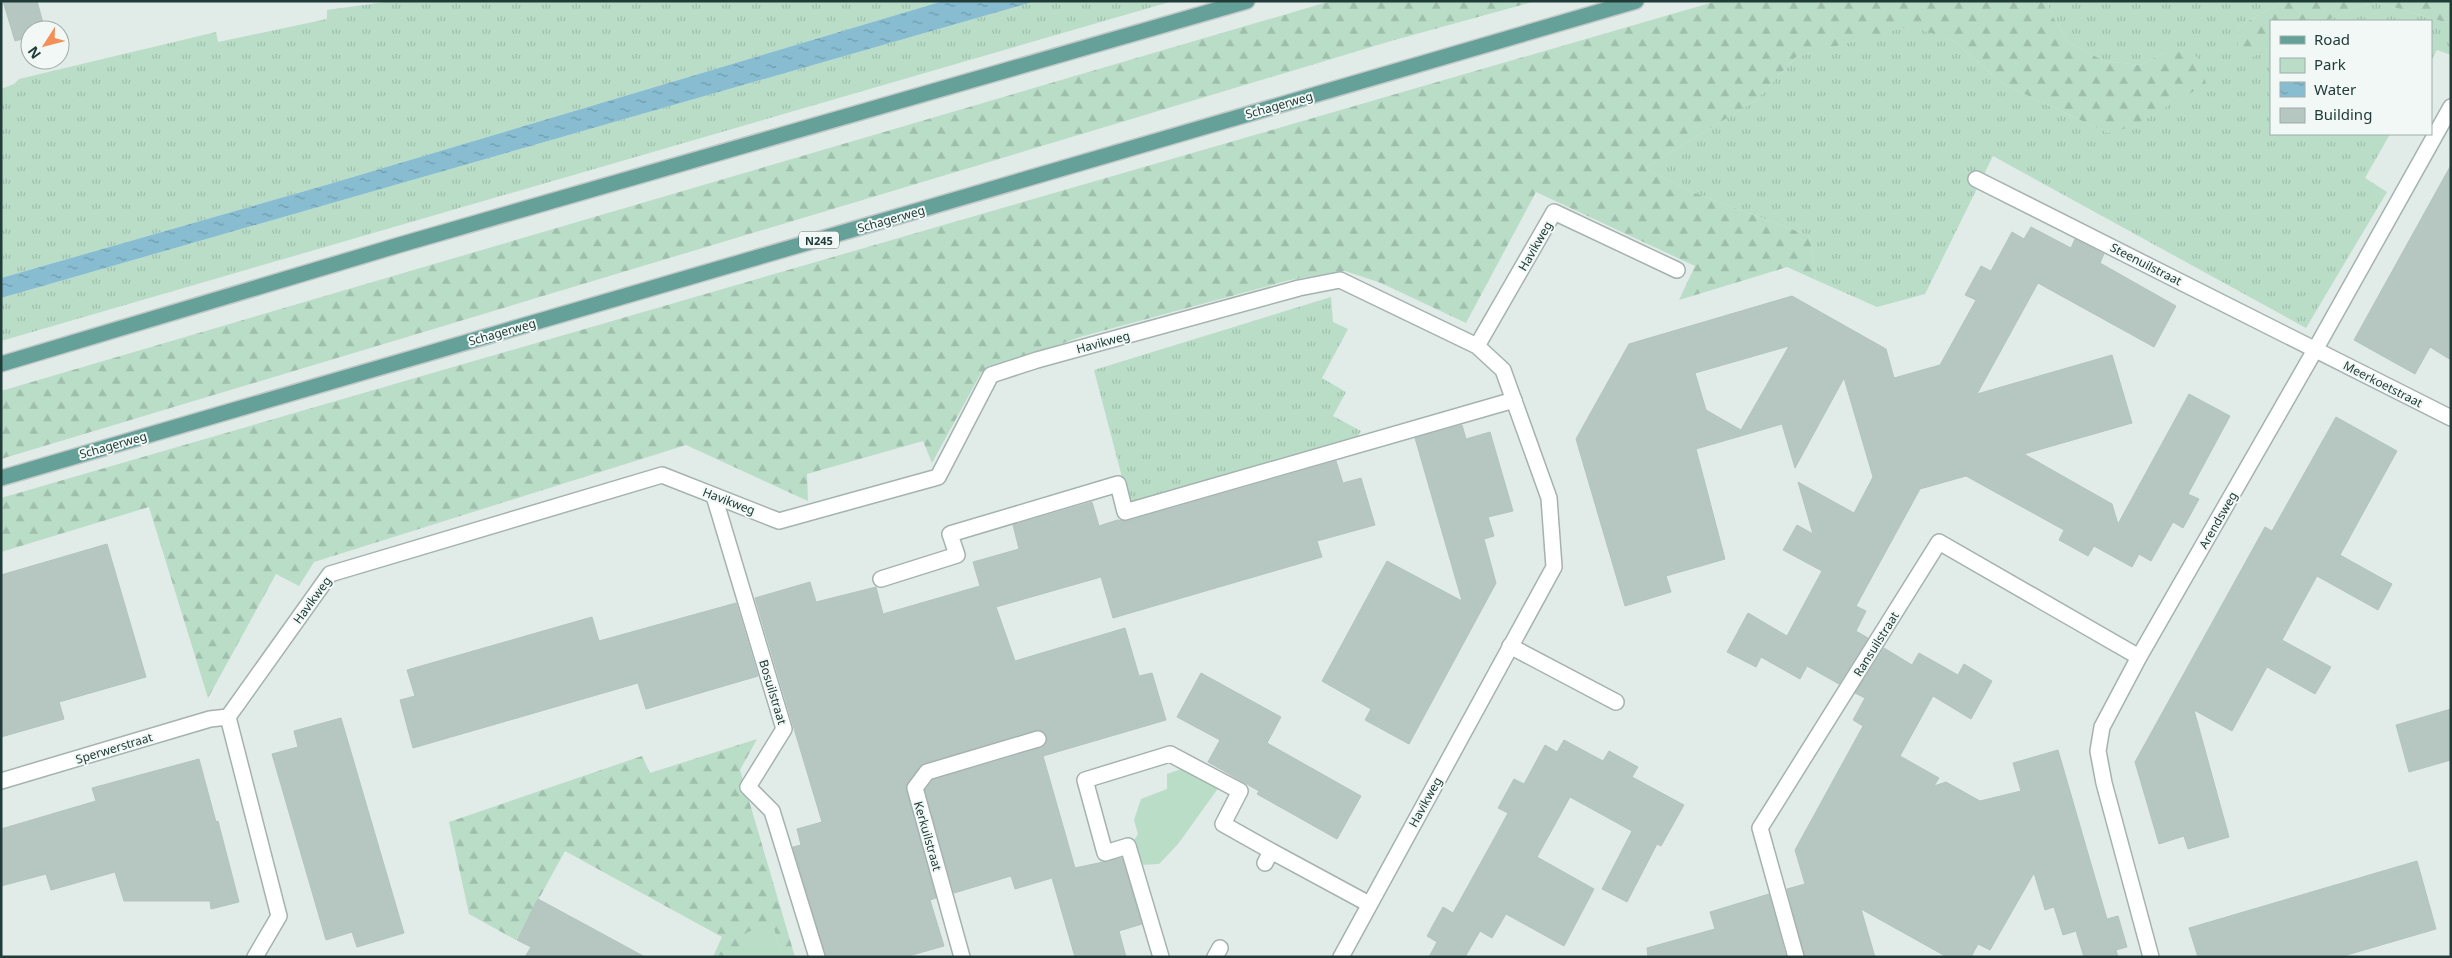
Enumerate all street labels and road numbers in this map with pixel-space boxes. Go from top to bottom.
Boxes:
street label: Schagerweg [1243,87,1315,123]
street label: Schagerweg [855,201,927,237]
street label: Havikweg [1514,218,1556,274]
road number: N245 [799,232,839,248]
street label: Steenuilstraat [2107,239,2185,290]
street label: Schagerweg [466,314,538,350]
street label: Havikweg [1074,327,1132,357]
street label: Meerkoetstraat [2340,357,2426,412]
street label: Schagerweg [77,427,149,463]
street label: Havikweg [700,483,758,519]
street label: Arendsweg [2195,488,2241,552]
street label: Havikweg [289,573,335,627]
street label: Ransuilstraat [1849,608,1903,680]
street label: Bosuilstraat [755,657,791,727]
street label: Sperwerstraat [74,728,155,768]
street label: Havikweg [1404,774,1446,830]
street label: Kerkuilstraat [910,799,946,873]

